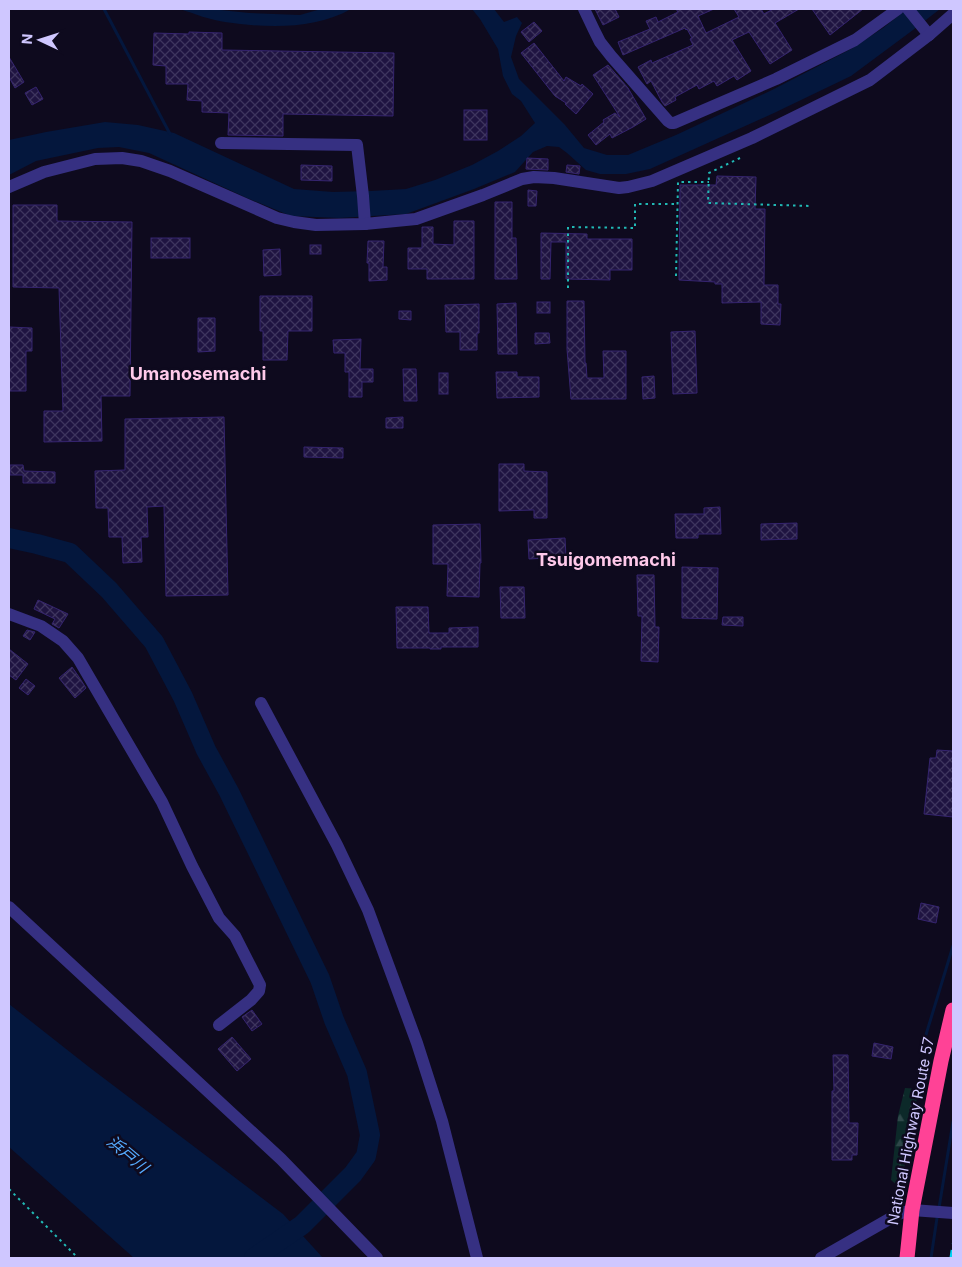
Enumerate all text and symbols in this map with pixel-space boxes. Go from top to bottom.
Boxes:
north arrow [15,15,65,65]
text: N [18,33,35,45]
district label: Umanosemachi [130,363,266,384]
district label: Tsuigomemachi [536,549,676,570]
street label: National Highway Route 57 [883,1035,938,1226]
water label: 浜戸川 [103,1131,154,1178]

